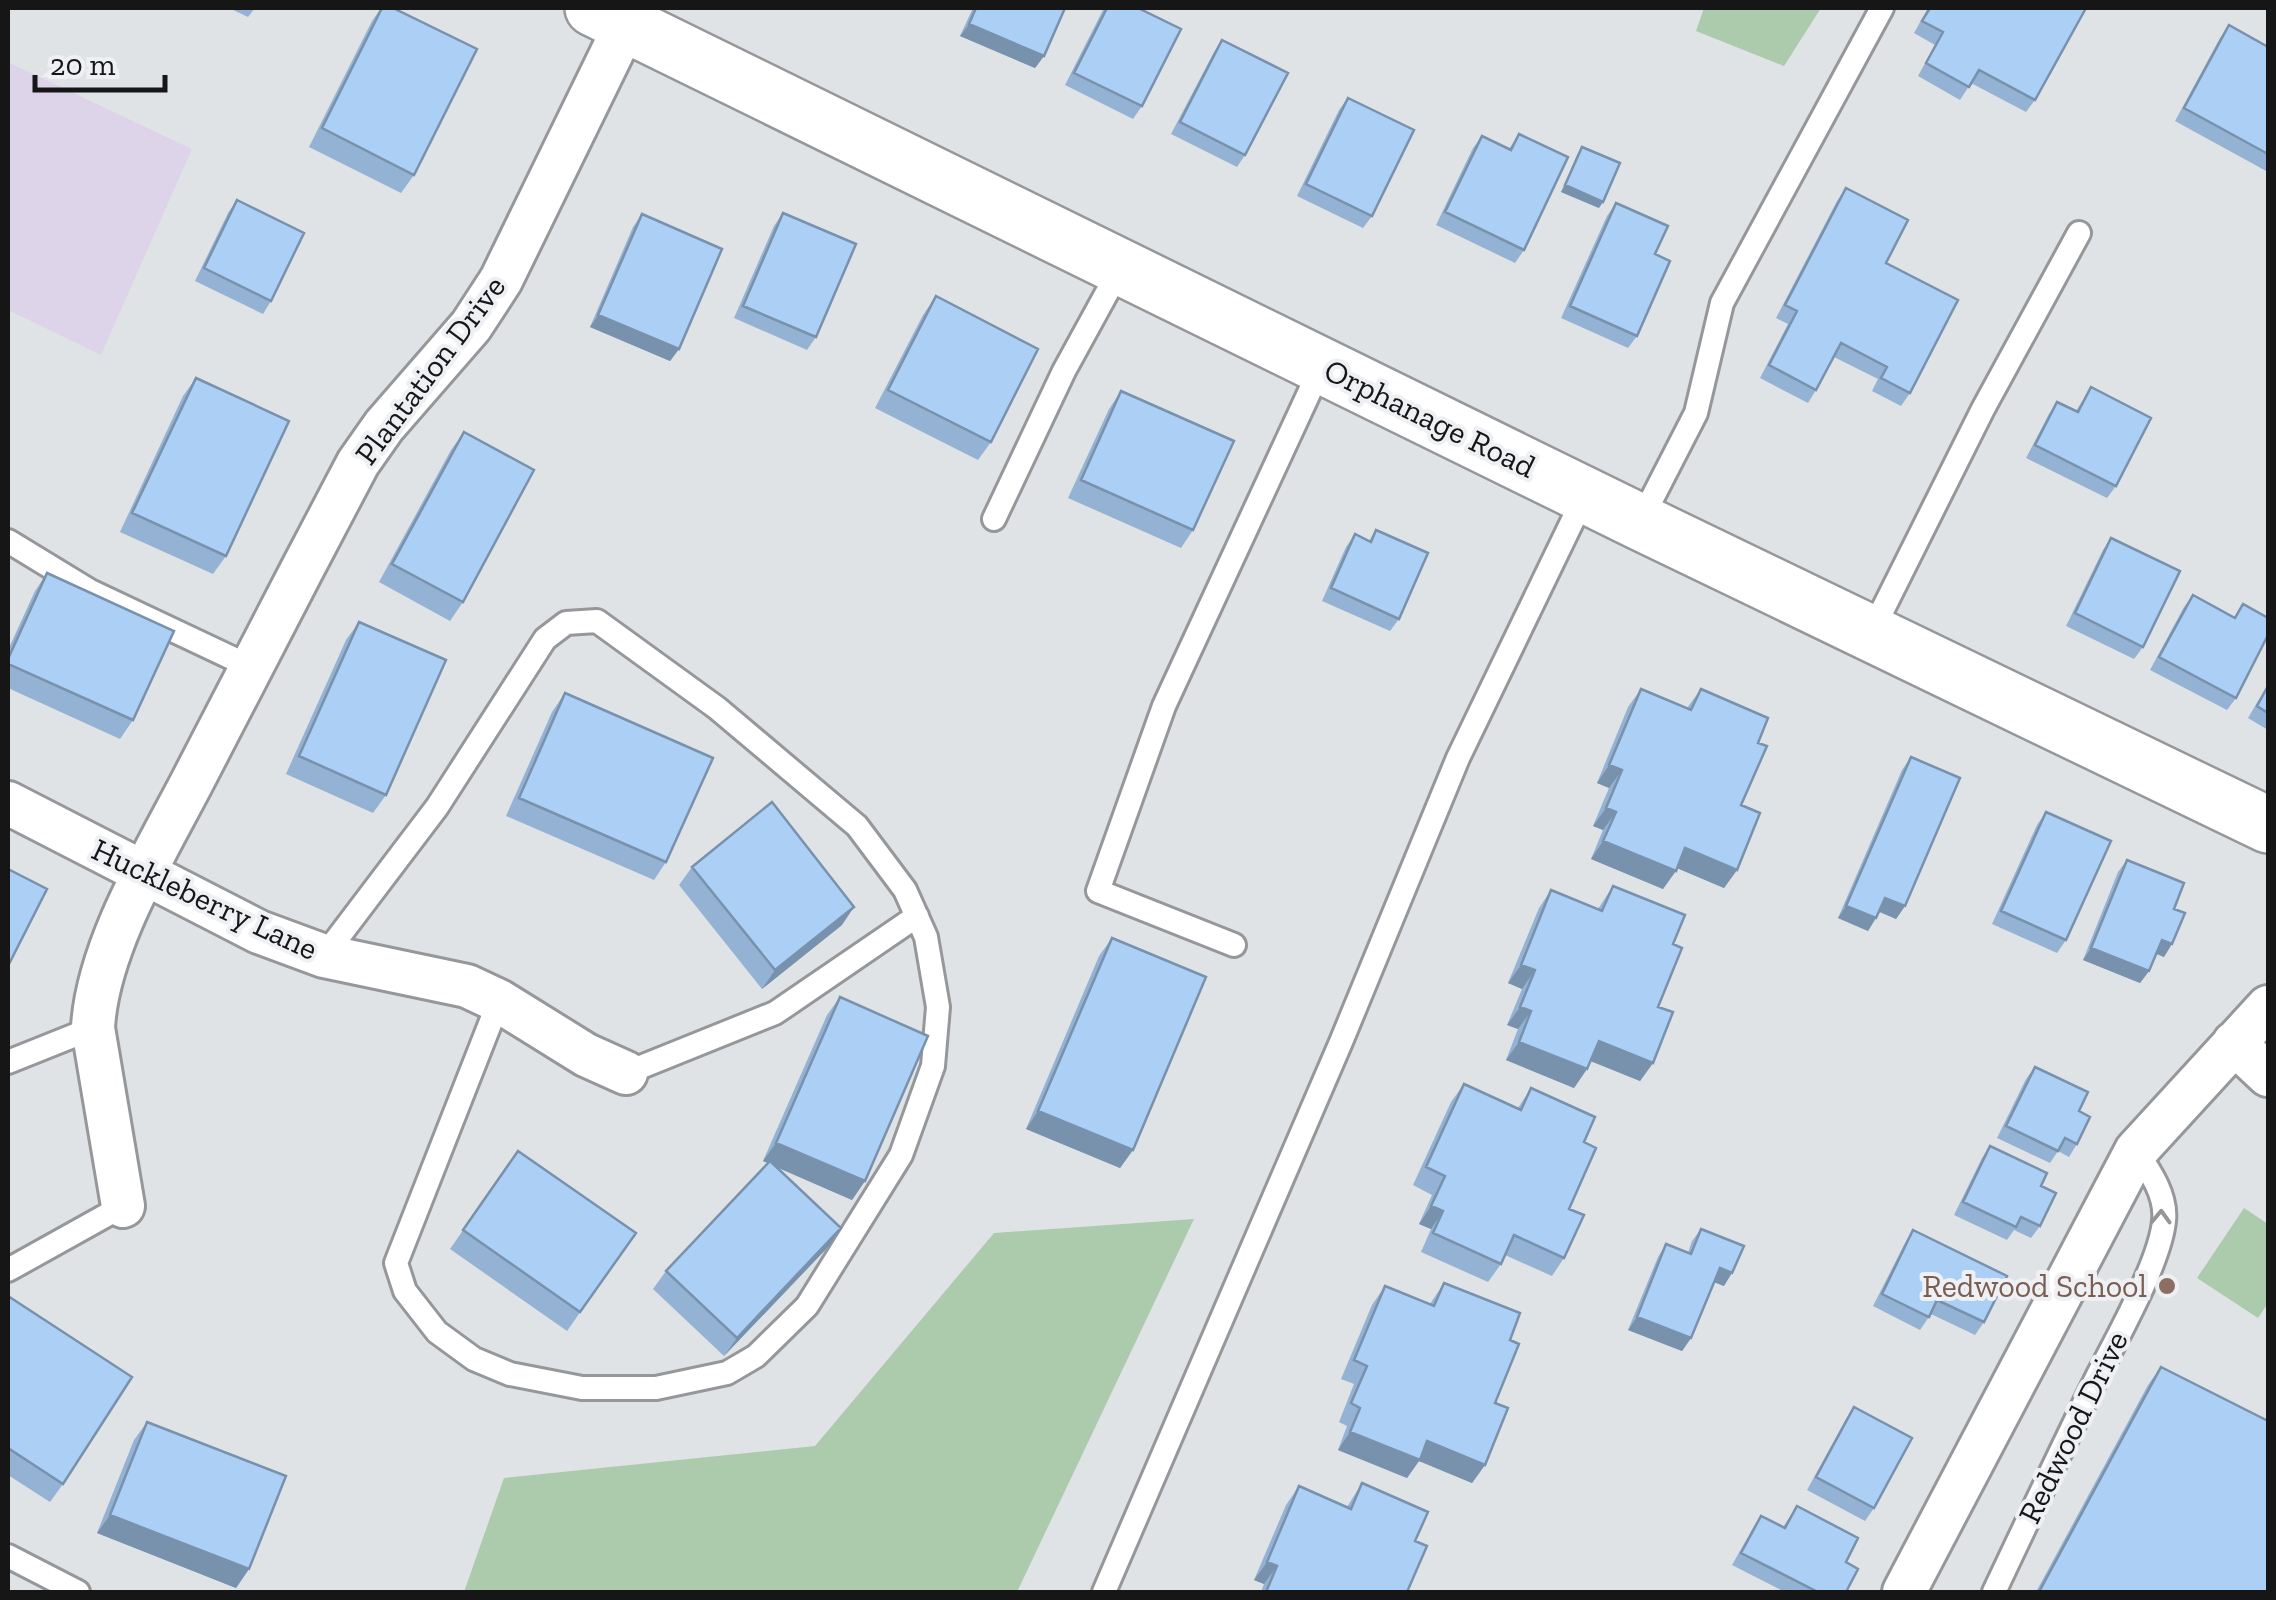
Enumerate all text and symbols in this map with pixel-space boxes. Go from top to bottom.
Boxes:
scale bar [35,30,165,92]
text: 20 m [50,47,116,83]
street label: Plantation Drive [347,268,513,472]
street label: Orphanage Road [1318,350,1542,486]
street label: Huckleberry Lane [86,830,324,968]
one-way arrow [2150,1209,2171,1225]
place label: Redwood School [1922,1267,2147,1305]
marker: Redwood School [2156,1275,2178,1297]
street label: Redwood Drive [2010,1325,2136,1529]

